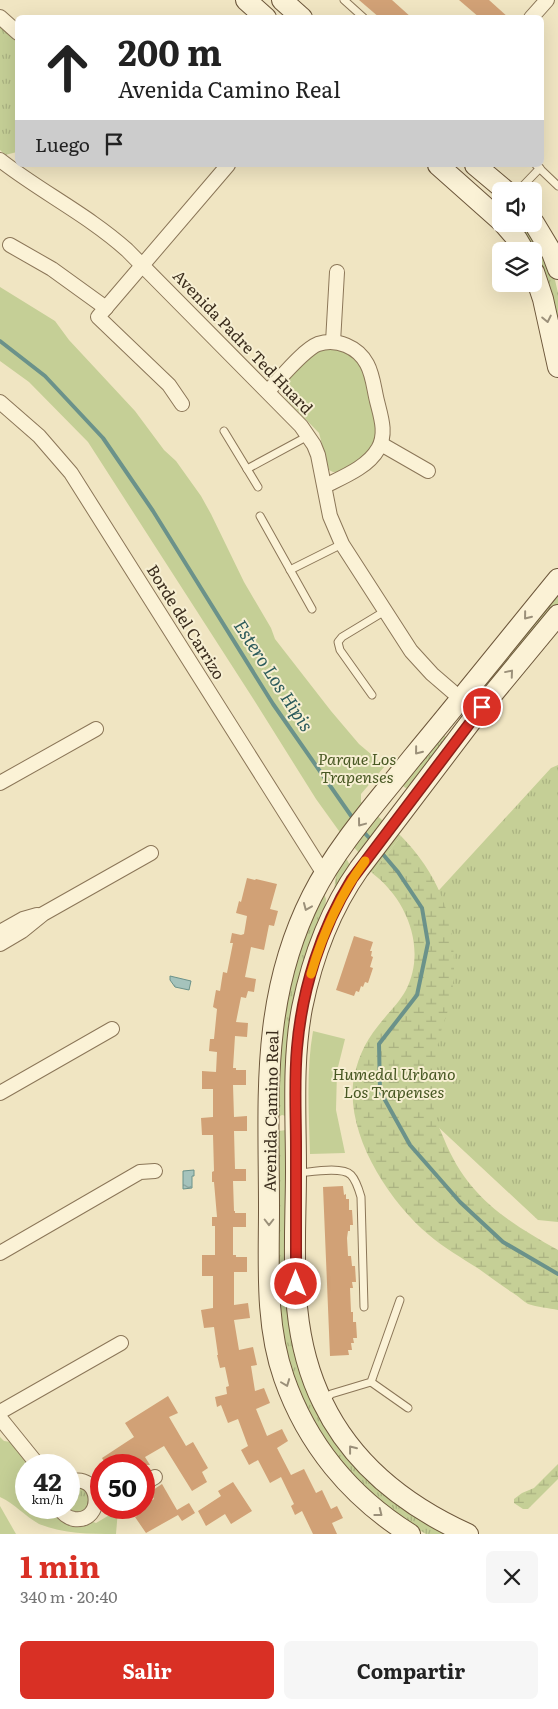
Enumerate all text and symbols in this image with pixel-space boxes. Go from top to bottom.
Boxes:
text: 200 m [118,25,222,77]
icon: ahead [35,35,100,100]
text: Avenida Camino Real [118,72,341,105]
text: Luego [35,130,90,158]
icon: arrive [100,130,128,158]
map controls [492,182,542,292]
button: sound [492,182,542,232]
button: layers [492,242,542,292]
street label: Avenida Padre Ted Huard [168,264,319,419]
one-way arrow [541,315,552,324]
street label: Borde del Carrizo [142,559,232,684]
one-way arrow [524,611,533,620]
water label: Estero Los Hipis [228,614,321,737]
one-way arrow [504,670,513,679]
pin [461,686,503,728]
icon: arrive [468,693,496,721]
park label: Parque Los Trapenses [318,746,396,788]
one-way arrow [415,746,424,755]
one-way arrow [358,817,367,827]
one-way arrow [303,903,313,911]
street label: Avenida Camino Real [257,1030,283,1192]
park label: Humedal Urbano Los Trapenses [332,1061,456,1103]
one-way arrow [264,1218,274,1226]
position arrow [269,1257,321,1309]
one-way arrow [280,1378,290,1386]
one-way arrow [349,1445,358,1455]
speed limit sign: 50 [90,1454,155,1519]
text: 42 [33,1462,62,1499]
text: km/h [32,1490,63,1508]
one-way arrow [374,1507,383,1516]
text: 1 min [20,1543,100,1587]
button: close [486,1551,538,1603]
text: 340 m · 20:40 [20,1584,118,1608]
button: Salir [20,1641,274,1699]
button: Compartir [284,1641,538,1699]

